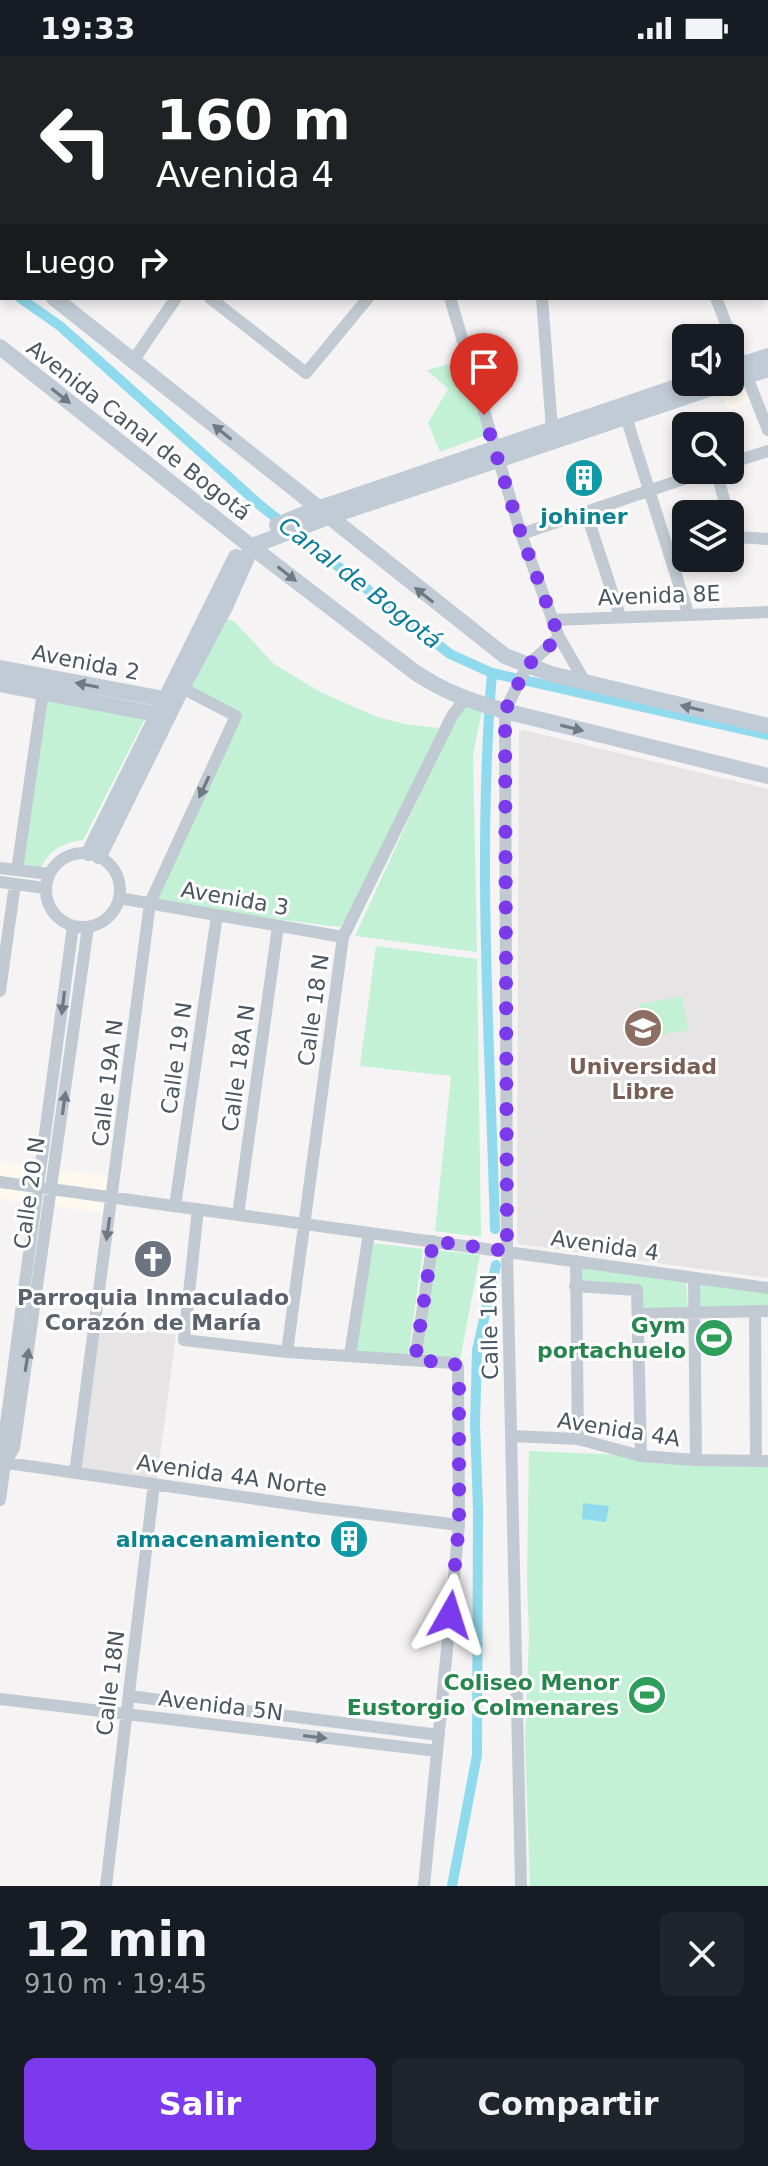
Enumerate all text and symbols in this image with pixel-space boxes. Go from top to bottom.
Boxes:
text: 19:33 [40,11,136,46]
text: 160 m [156,87,351,152]
icon: left [24,88,128,192]
text: Avenida 4 [156,154,334,195]
icon: right [131,240,175,284]
text: Luego [24,245,115,280]
map controls [672,324,744,572]
button: sound [672,324,744,396]
pin [450,333,518,415]
street label: Avenida Canal de Bogotá [22,335,255,525]
icon: arrive [462,345,506,389]
one-way arrow [51,387,71,404]
button: search [672,412,744,484]
one-way arrow [212,424,232,441]
building icon: johiner [563,457,605,499]
button: layers [672,500,744,572]
place label: johiner [539,504,628,529]
water label: Canal de Bogotá [273,511,447,655]
one-way arrow [277,565,298,581]
street label: Avenida 8E [597,581,721,610]
one-way arrow [414,586,435,603]
street label: Avenida 2 [30,640,142,685]
one-way arrow [75,678,100,690]
one-way arrow [680,701,705,713]
one-way arrow [559,722,584,734]
one-way arrow [197,775,211,799]
street label: Avenida 3 [179,877,291,920]
street label: Calle 18 N [293,952,334,1068]
one-way arrow [56,991,69,1016]
street label: Calle 19 N [156,1000,197,1116]
street label: Calle 18A N [217,1003,260,1133]
school or university icon: Universidad Libre [622,1007,664,1049]
street label: Calle 19A N [87,1018,128,1148]
place label: Universidad Libre [569,1054,717,1104]
one-way arrow [58,1090,71,1115]
street label: Calle 20 N [9,1135,50,1251]
one-way arrow [101,1216,114,1241]
street label: Avenida 4 [549,1226,661,1265]
church icon: Parroquia Inmaculado Corazón de María [132,1238,174,1280]
street label: Calle 16N [476,1274,503,1380]
place label: Parroquia Inmaculado Corazón de María [17,1285,289,1335]
place label: Gym portachuelo [537,1313,686,1363]
sports icon: Gym portachuelo [693,1317,735,1359]
one-way arrow [21,1348,34,1373]
street label: Avenida 4A [556,1407,682,1452]
street label: Avenida 4A Norte [135,1450,329,1501]
building icon: almacenamiento [328,1518,370,1560]
place label: almacenamiento [116,1527,321,1552]
position arrow [408,1573,492,1657]
street label: Calle 18N [92,1629,129,1737]
place label: Coliseo Menor Eustorgio Colmenares [347,1670,619,1720]
sports icon: Coliseo Menor Eustorgio Colmenares [626,1674,668,1716]
street label: Avenida 5N [157,1685,285,1726]
one-way arrow [303,1730,328,1743]
text: 12 min [24,1911,208,1967]
button: close [660,1912,744,1996]
text: 910 m · 19:45 [24,1969,207,1999]
button: Salir [24,2058,376,2150]
button: Compartir [392,2058,744,2150]

